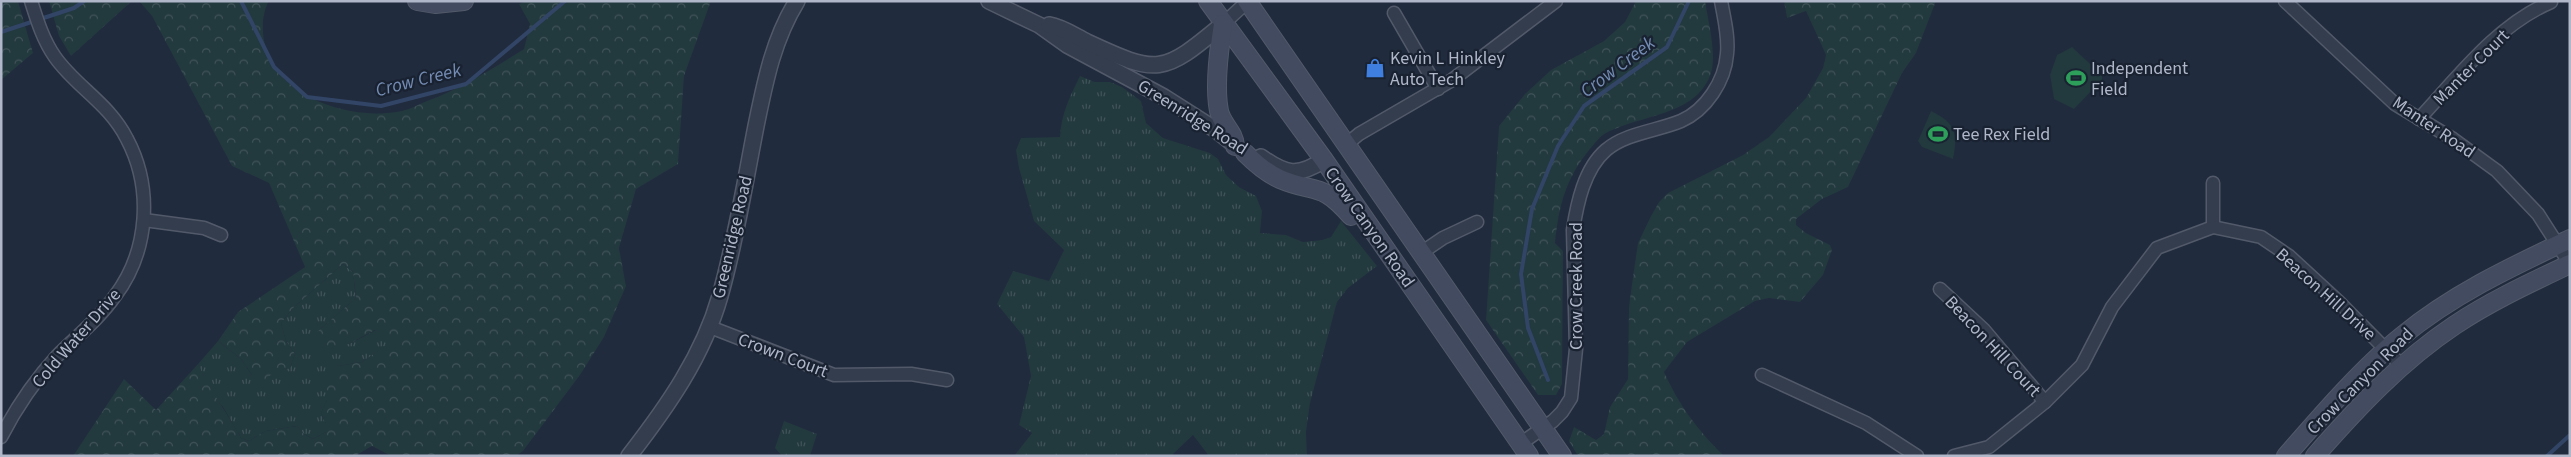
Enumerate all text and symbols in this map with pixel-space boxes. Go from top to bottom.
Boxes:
street label: Manter Court [2428,24,2515,111]
water label: Crow Creek [1575,29,1662,104]
place label: Kevin L Hinkley Auto Tech [1390,46,1505,92]
place label: Independent Field [2091,56,2188,102]
water label: Crow Creek [373,57,465,104]
shop icon: Kevin L Hinkley Auto Tech [1364,57,1386,79]
sports icon: Independent Field [2065,67,2087,89]
street label: Greenridge Road [1133,74,1253,161]
street label: Manter Road [2387,90,2480,164]
place label: Tee Rex Field [1953,122,2050,147]
sports icon: Tee Rex Field [1927,123,1949,145]
street label: Crow Canyon Road [1319,162,1421,293]
street label: Greenridge Road [706,173,759,301]
street label: Crow Creek Road [1564,222,1589,350]
street label: Beacon Hill Drive [2270,242,2381,346]
street label: Cold Water Drive [26,283,127,394]
street label: Beacon Hill Court [1939,290,2046,403]
street label: Crow Canyon Road [2301,322,2419,440]
street label: Crown Court [734,327,831,384]

